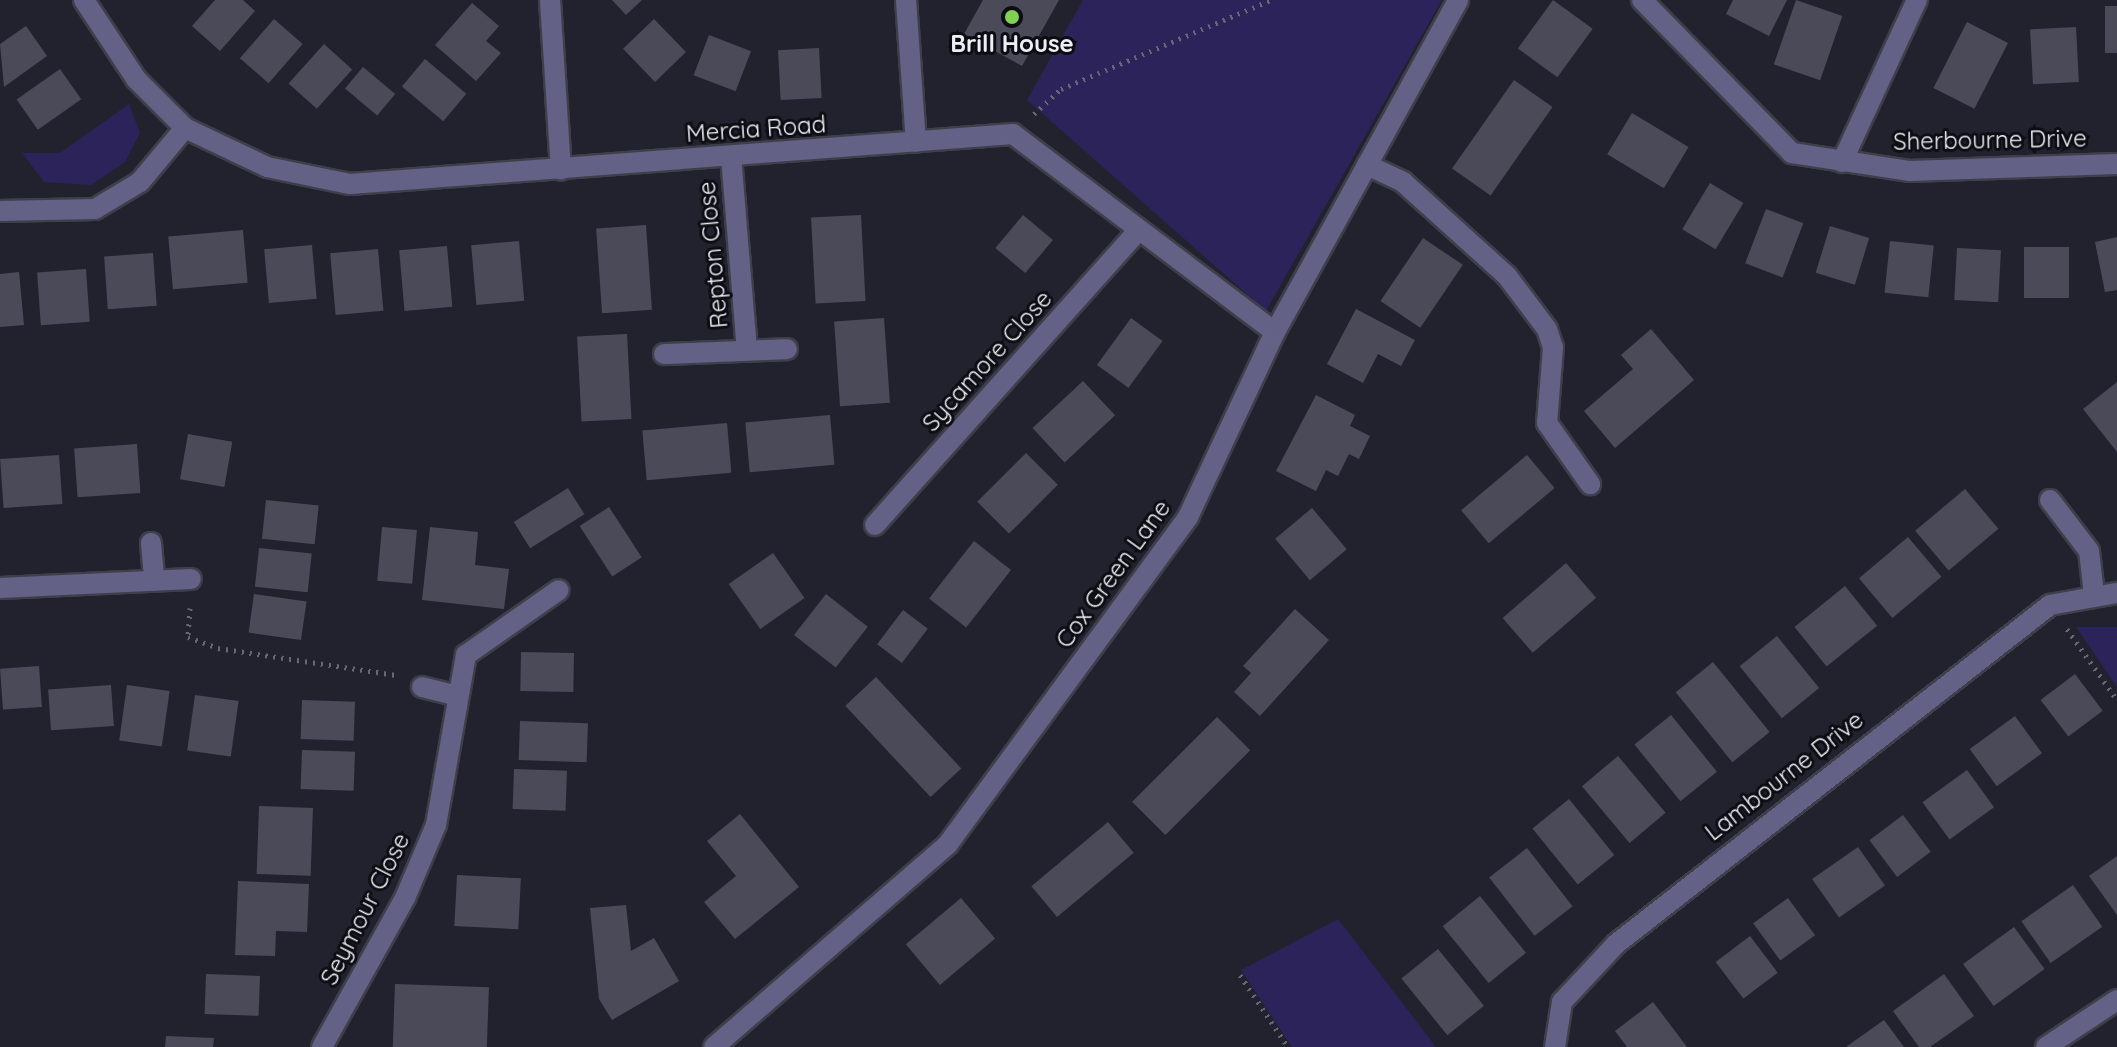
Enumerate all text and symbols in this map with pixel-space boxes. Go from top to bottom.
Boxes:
marker: Brill House [1003,8,1021,26]
place label: Brill House [950,30,1074,58]
street label: Mercia Road [685,110,827,148]
street label: Sherbourne Drive [1893,124,2087,156]
street label: Repton Close [692,180,734,330]
street label: Sycamore Close [916,285,1058,437]
street label: Cox Green Lane [1050,494,1176,654]
street label: Lambourne Drive [1699,705,1869,847]
street label: Seymour Close [314,828,416,990]

